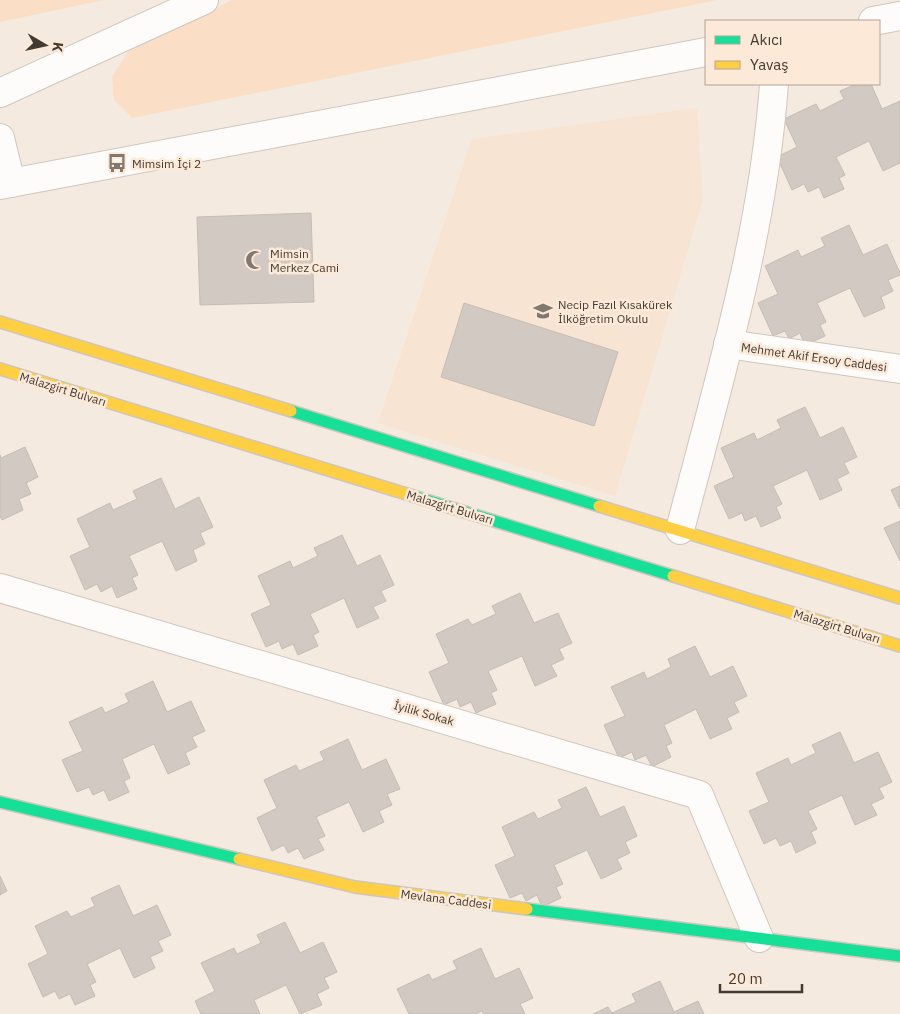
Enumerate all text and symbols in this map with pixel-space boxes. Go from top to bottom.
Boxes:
north arrow [20,20,70,70]
legend [705,20,880,85]
text: Akıcı [750,30,783,49]
text: K [48,41,67,54]
text: Yavaş [750,55,789,74]
bus stop icon: Mimsim İçi 2 [106,152,128,174]
place label: Mimsim İçi 2 [132,156,201,171]
place label: Mimsin Merkez Cami [270,246,339,275]
mosque icon: Mimsin Merkez Cami [244,249,266,271]
place label: Necip Fazıl Kısakürek İlköğretim Okulu [558,297,673,326]
school or university icon: Necip Fazıl Kısakürek İlköğretim Okulu [532,300,554,322]
street label: Mehmet Akif Ersoy Caddesi [740,339,888,375]
street label: Malazgirt Bulvarı [18,369,108,409]
street label: Malazgirt Bulvarı [405,487,495,527]
street label: Malazgirt Bulvarı [792,606,882,646]
street label: İyilik Sokak [392,697,456,729]
street label: Mevlana Caddesi [400,886,492,912]
scale bar [720,962,802,994]
text: 20 m [728,969,763,988]

